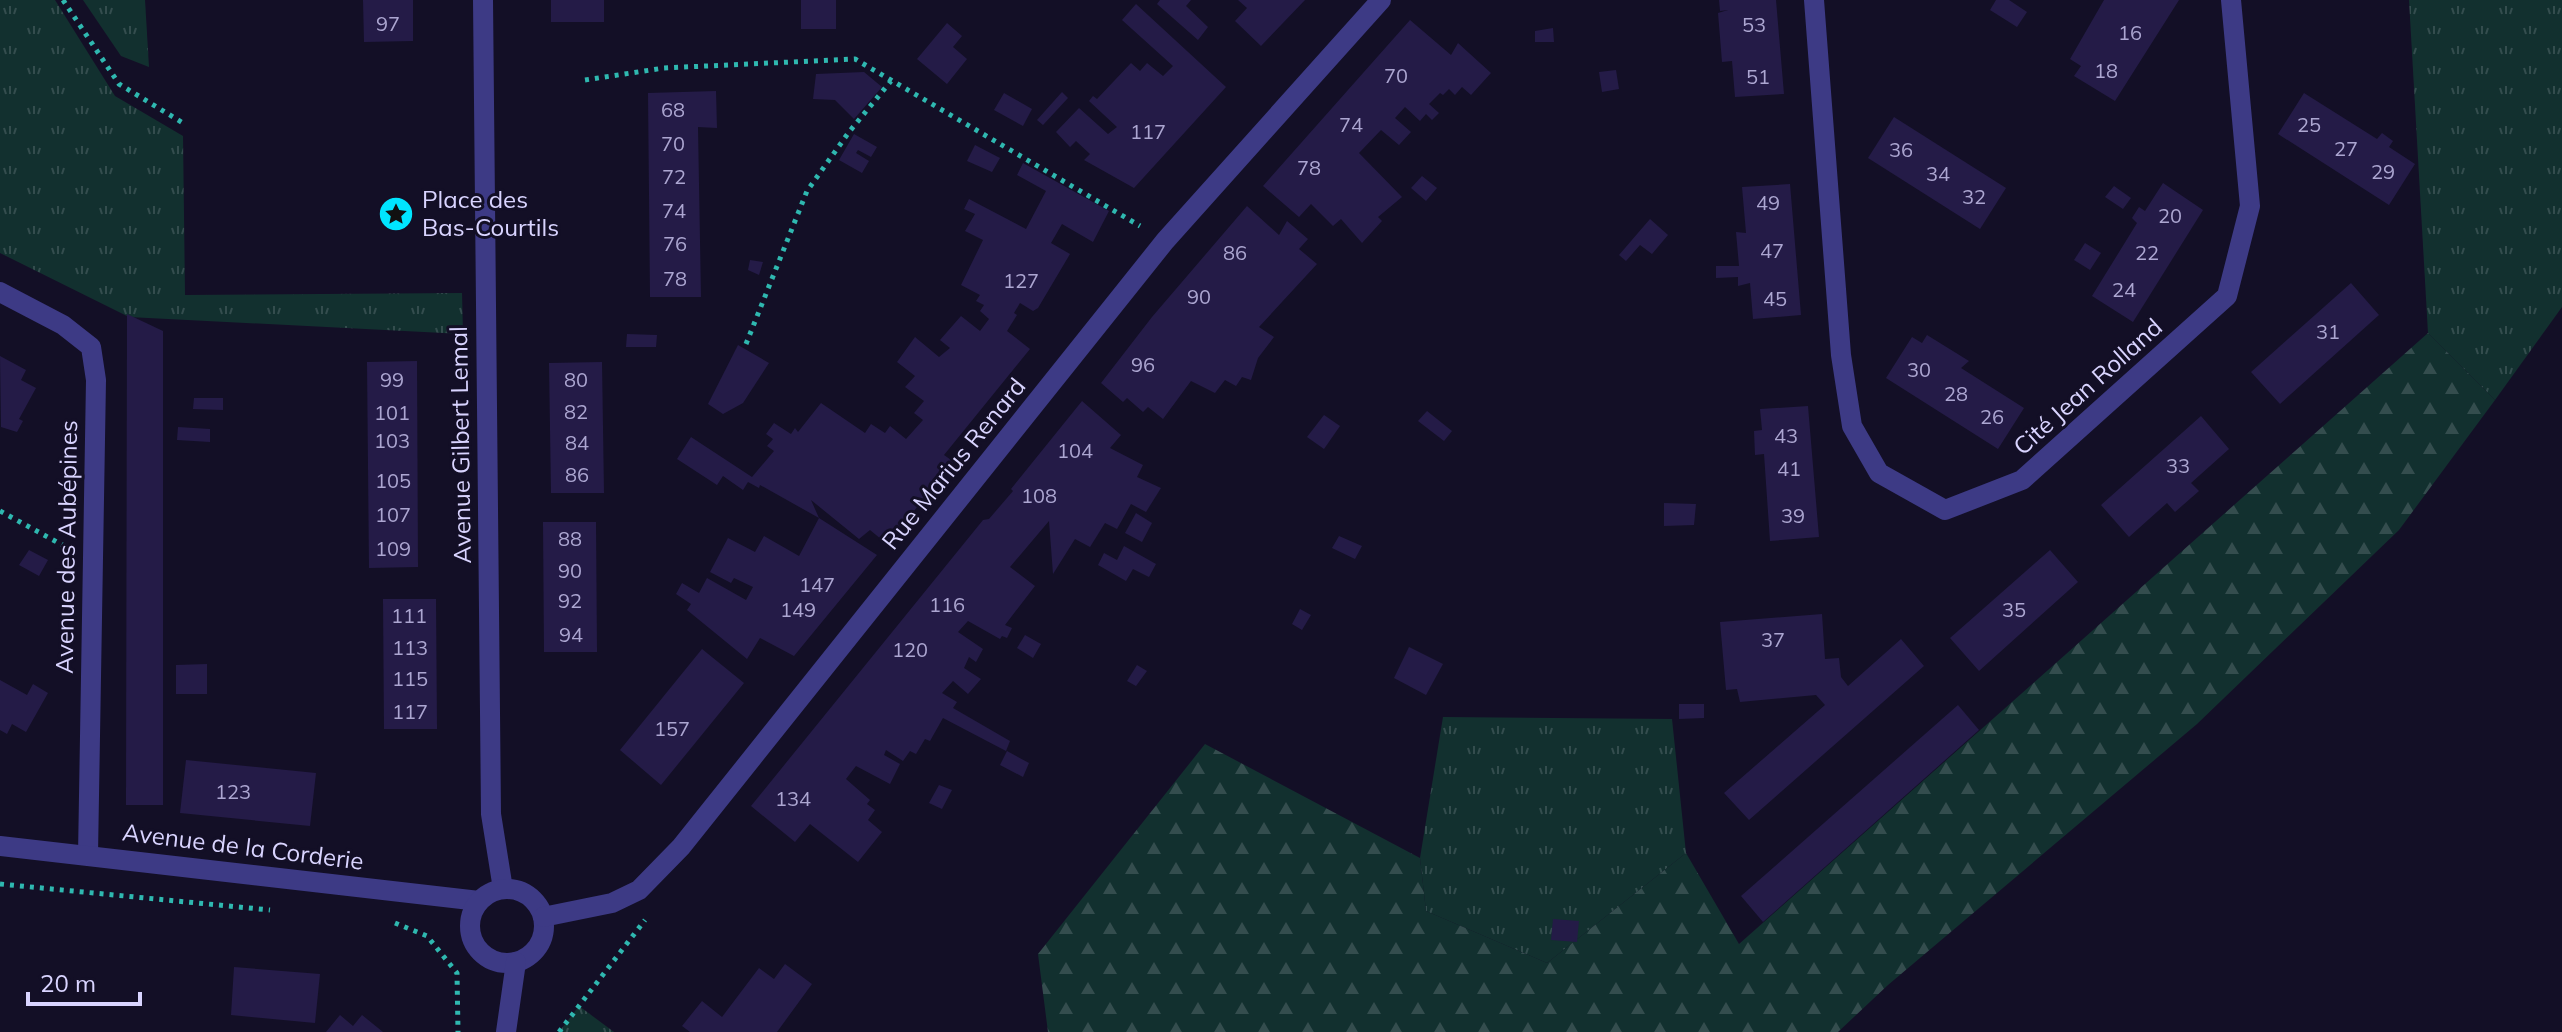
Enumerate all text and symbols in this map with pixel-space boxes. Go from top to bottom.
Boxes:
house number: 97 [376,11,400,36]
house number: 53 [1742,12,1766,37]
house number: 16 [2118,20,2142,45]
house number: 18 [2094,58,2118,83]
house number: 70 [1384,63,1408,88]
house number: 51 [1746,64,1770,89]
house number: 68 [661,97,685,122]
house number: 74 [1339,112,1363,137]
house number: 25 [2297,112,2321,137]
house number: 117 [1130,119,1166,144]
house number: 70 [661,131,685,156]
house number: 27 [2334,136,2358,161]
house number: 36 [1889,137,1913,162]
house number: 78 [1297,155,1321,180]
house number: 29 [2371,159,2395,184]
house number: 34 [1926,161,1950,186]
house number: 72 [662,164,686,189]
place label: Place des Bas-Courtils [422,184,559,242]
house number: 32 [1962,184,1986,209]
house number: 49 [1756,190,1780,215]
place icon: Place des Bas-Courtils [377,195,415,233]
house number: 74 [662,198,686,223]
house number: 20 [2158,203,2182,228]
house number: 76 [663,231,687,256]
house number: 47 [1760,238,1784,263]
house number: 86 [1223,240,1247,265]
house number: 22 [2135,240,2159,265]
house number: 78 [663,266,687,291]
house number: 127 [1003,268,1039,293]
house number: 24 [2112,277,2136,302]
house number: 90 [1187,284,1211,309]
house number: 45 [1763,286,1787,311]
street label: Cité Jean Rolland [2007,312,2168,461]
house number: 31 [2316,319,2340,344]
street label: Avenue Gilbert Lemal [443,326,477,564]
house number: 96 [1131,352,1155,377]
house number: 30 [1907,357,1931,382]
house number: 99 [380,367,404,392]
house number: 80 [564,367,588,392]
street label: Rue Marius Renard [875,372,1032,555]
house number: 28 [1944,381,1968,406]
house number: 82 [564,399,588,424]
house number: 101 [374,400,410,425]
house number: 26 [1980,404,2004,429]
street label: Avenue des Aubépines [49,420,83,674]
house number: 43 [1774,423,1798,448]
house number: 103 [374,428,410,453]
house number: 84 [565,430,589,455]
house number: 104 [1057,438,1093,463]
house number: 33 [2166,453,2190,478]
house number: 41 [1777,456,1801,481]
house number: 86 [565,462,589,487]
house number: 105 [375,468,411,493]
house number: 108 [1021,483,1057,508]
house number: 107 [375,502,411,527]
house number: 39 [1781,503,1805,528]
house number: 88 [558,526,582,551]
house number: 109 [375,536,411,561]
house number: 90 [558,558,582,583]
house number: 147 [799,572,835,597]
house number: 92 [558,588,582,613]
house number: 116 [929,592,965,617]
house number: 149 [780,597,816,622]
house number: 35 [2002,597,2026,622]
house number: 111 [391,603,427,628]
house number: 94 [559,622,583,647]
house number: 37 [1761,627,1785,652]
house number: 113 [392,635,428,660]
house number: 120 [892,637,928,662]
house number: 115 [392,666,428,691]
house number: 117 [392,699,428,724]
house number: 157 [654,716,690,741]
house number: 123 [215,779,251,804]
house number: 134 [775,786,811,811]
street label: Avenue de la Corderie [121,816,365,876]
scale bar [28,956,140,1006]
text: 20 m [40,968,96,998]

